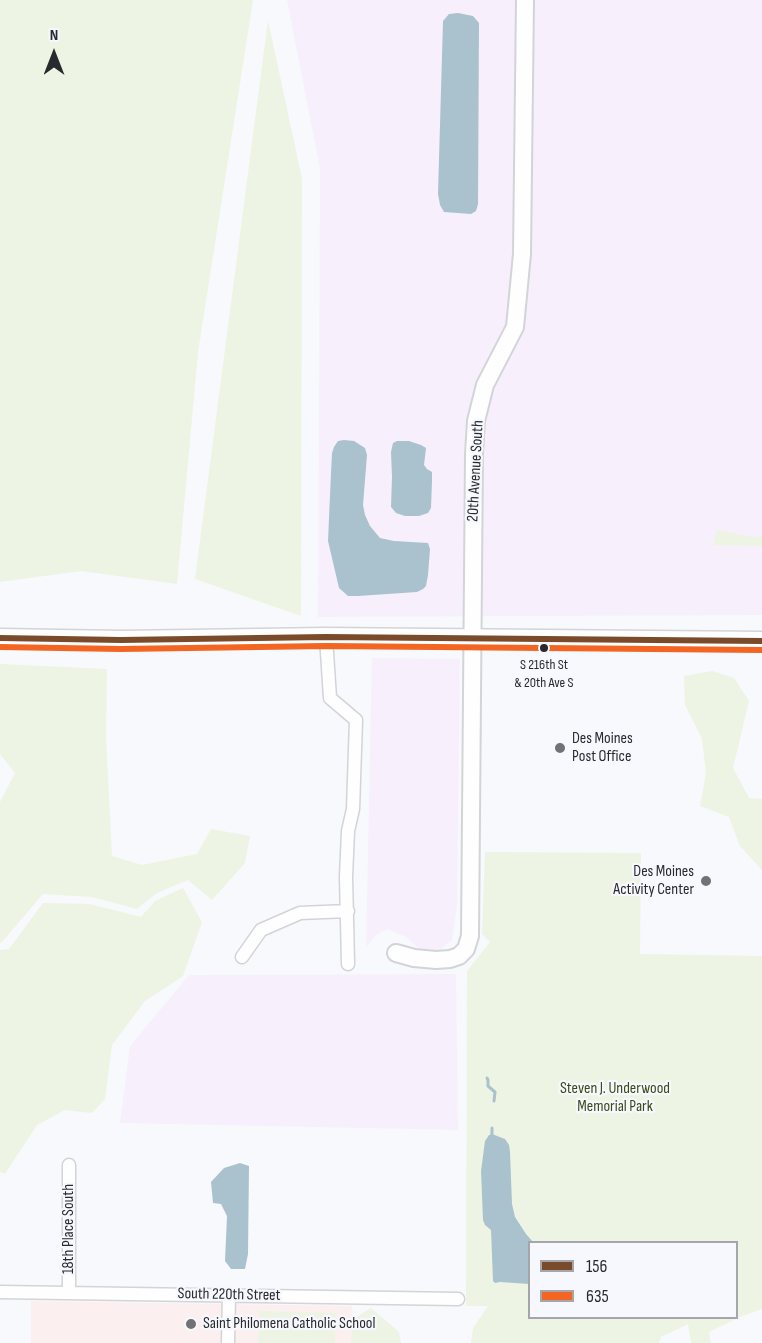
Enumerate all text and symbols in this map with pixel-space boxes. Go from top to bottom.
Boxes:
north arrow [24,24,84,84]
text: N [50,26,58,45]
street label: 20th Avenue South [464,420,488,522]
marker: S 216th St & 20th Ave S [538,642,550,654]
place label: S 216th St & 20th Ave S [515,657,573,690]
place label: Des Moines Post Office [572,729,633,767]
marker: Des Moines Post Office [553,741,567,755]
place label: Des Moines Activity Center [613,862,694,900]
marker: Des Moines Activity Center [699,874,713,888]
park label: Steven J. Underwood Memorial Park [560,1079,670,1117]
street label: 18th Place South [59,1184,79,1274]
legend [528,1241,738,1319]
text: 156 [586,1256,607,1277]
street label: South 220th Street [177,1285,281,1305]
text: 635 [586,1286,609,1307]
place label: Saint Philomena Catholic School [203,1314,375,1334]
marker: Saint Philomena Catholic School [184,1317,198,1331]

